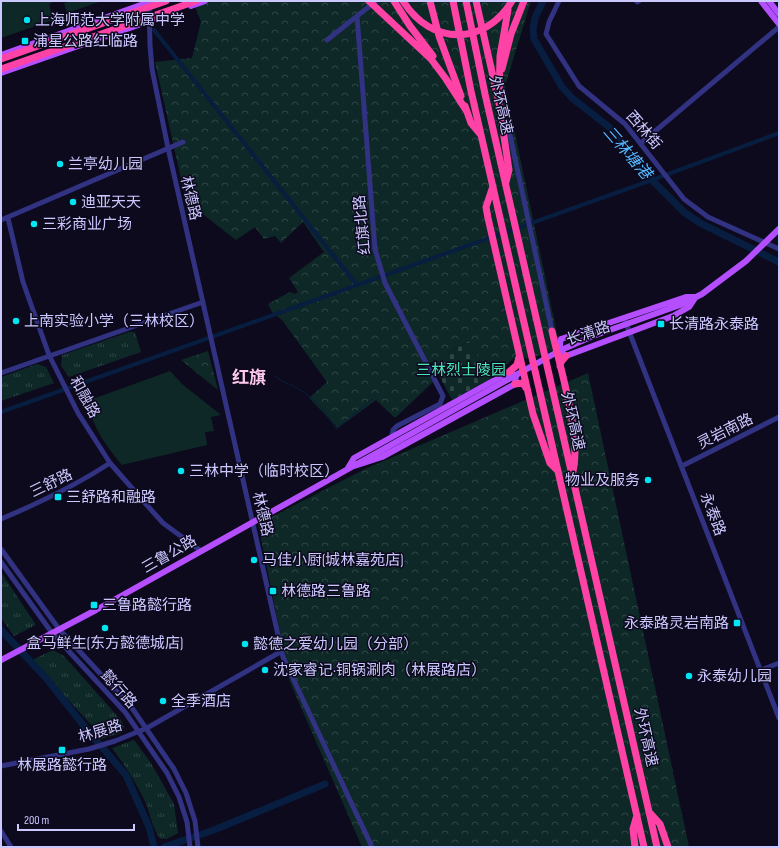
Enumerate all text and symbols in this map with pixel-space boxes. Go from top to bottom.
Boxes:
place label: 上海师范大学附属中学 [35,11,185,30]
marker: 上海师范大学附属中学 [22,15,32,25]
place label: 浦星公路红临路 [33,32,138,51]
marker: 浦星公路红临路 [20,36,30,46]
street label: 外环高速 [485,74,517,136]
street label: 西林街 [622,107,666,154]
water label: 三林塘港 [599,123,656,185]
place label: 兰亭幼儿园 [68,155,143,174]
marker: 兰亭幼儿园 [55,159,65,169]
street label: 林德路 [176,174,205,222]
place label: 迪亚天天 [81,193,141,212]
street label: 红旗北路 [350,194,375,256]
marker: 迪亚天天 [68,197,78,207]
place label: 三彩商业广场 [42,215,132,234]
marker: 三彩商业广场 [29,219,39,229]
place label: 上南实验小学（三林校区） [24,312,204,331]
place label: 长清路永泰路 [669,315,759,334]
marker: 上南实验小学（三林校区） [11,316,21,326]
street label: 长清路 [564,317,613,350]
marker: 长清路永泰路 [656,319,666,329]
park label: 三林烈士陵园 [416,361,506,380]
district label: 红旗 [232,368,266,388]
street label: 和融路 [65,373,104,422]
street label: 外环高速 [557,390,589,452]
street label: 灵岩南路 [694,409,756,454]
place label: 三林中学（临时校区） [189,462,339,481]
street label: 三舒路 [27,465,76,502]
marker: 三林中学（临时校区） [176,466,186,476]
place label: 物业及服务 [565,471,640,490]
marker: 物业及服务 [643,475,653,485]
place label: 三舒路和融路 [66,488,156,507]
street label: 林德路 [248,490,277,538]
street label: 永泰路 [696,490,729,539]
marker: 三舒路和融路 [53,492,63,502]
street label: 三鲁公路 [139,531,200,578]
place label: 马佳小厨(城林嘉苑店) [262,551,404,570]
marker: 马佳小厨(城林嘉苑店) [249,555,259,565]
place label: 林德路三鲁路 [281,582,371,601]
marker: 林德路三鲁路 [268,586,278,596]
place label: 三鲁路懿行路 [102,596,192,615]
marker: 三鲁路懿行路 [89,600,99,610]
place label: 永泰路灵岩南路 [624,614,729,633]
marker: 永泰路灵岩南路 [732,618,742,628]
marker: 盒马鲜生(东方懿德城店) [100,623,110,633]
place label: 盒马鲜生(东方懿德城店) [27,634,183,653]
place label: 懿德之爱幼儿园（分部） [253,635,418,654]
marker: 懿德之爱幼儿园（分部） [240,639,250,649]
place label: 沈家睿记·铜锅涮肉（林展路店） [273,661,486,680]
marker: 沈家睿记·铜锅涮肉（林展路店） [260,665,270,675]
street label: 懿行路 [97,666,141,712]
place label: 永泰幼儿园 [697,667,772,686]
marker: 永泰幼儿园 [684,671,694,681]
place label: 全季酒店 [171,692,231,711]
marker: 全季酒店 [158,696,168,706]
street label: 外环高速 [630,706,662,768]
street label: 林展路 [76,716,124,747]
marker: 林展路懿行路 [57,745,67,755]
place label: 林展路懿行路 [17,756,107,775]
scale bar [18,806,134,832]
text: 200 m [24,813,50,828]

